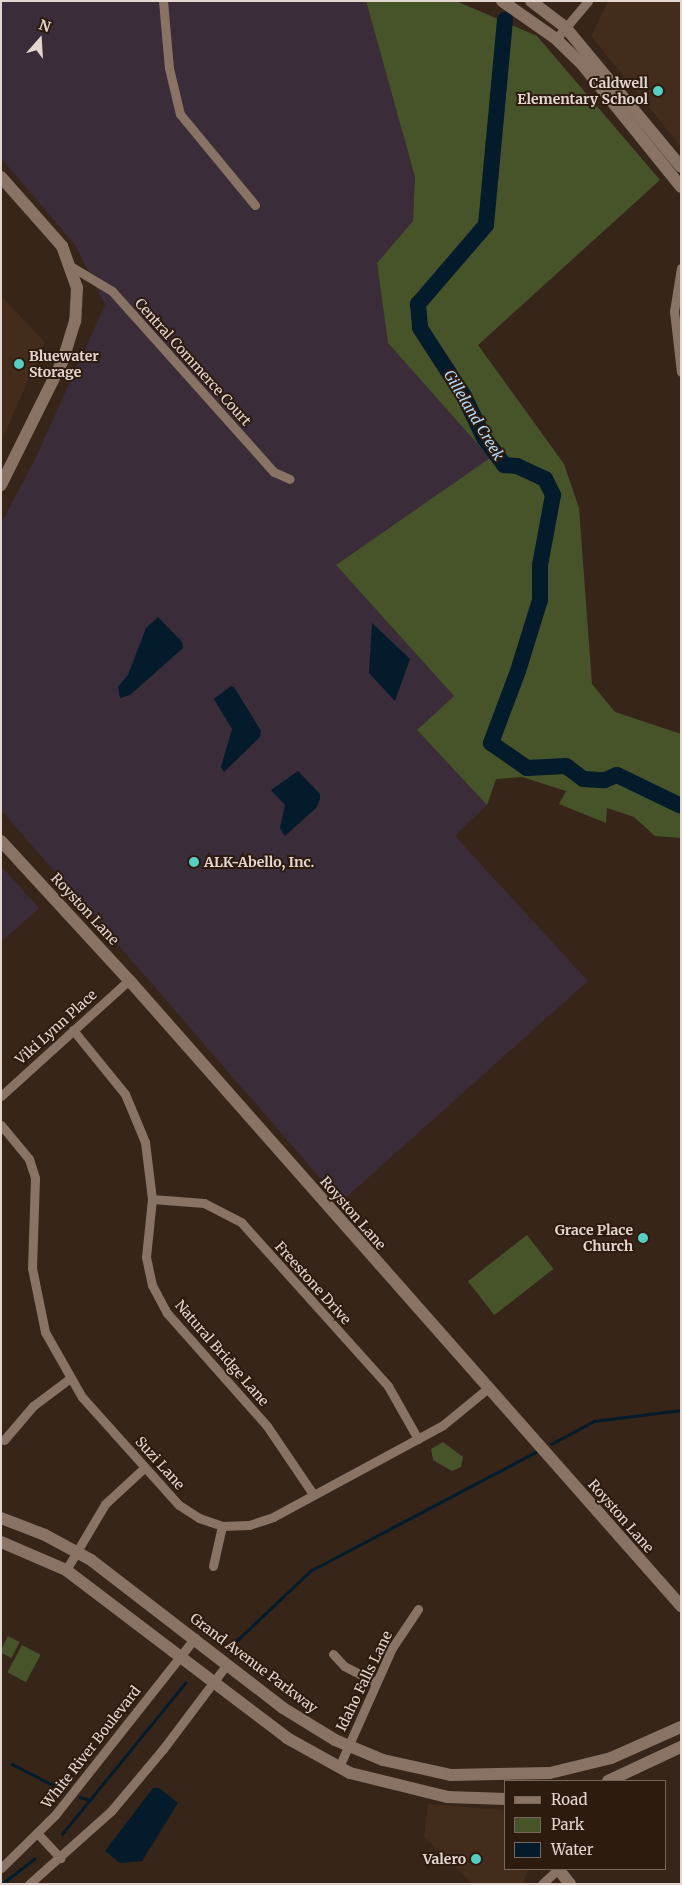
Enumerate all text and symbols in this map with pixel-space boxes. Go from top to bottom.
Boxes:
north arrow [15,15,65,65]
text: N [37,16,53,36]
place label: Caldwell Elementary School [517,75,648,108]
marker: Caldwell Elementary School [652,85,664,97]
street label: Central Commerce Court [131,295,255,429]
place label: Bluewater Storage [29,348,99,381]
marker: Bluewater Storage [13,358,25,370]
water label: Gilleland Creek [440,367,508,463]
place label: ALK-Abello, Inc. [204,854,314,870]
marker: ALK-Abello, Inc. [188,856,200,868]
street label: Royston Lane [48,870,122,948]
street label: Viki Lynn Place [12,986,100,1068]
street label: Royston Lane [317,1173,389,1253]
place label: Grace Place Church [555,1222,633,1254]
marker: Grace Place Church [637,1232,649,1244]
street label: Freestone Drive [271,1238,355,1328]
street label: Natural Bridge Lane [172,1297,272,1409]
street label: Suzi Lane [132,1433,188,1493]
street label: Royston Lane [585,1476,657,1556]
street label: Grand Avenue Parkway [187,1610,321,1716]
street label: Idaho Falls Lane [332,1628,396,1734]
street label: White River Boulevard [38,1683,144,1811]
legend [504,1780,667,1870]
text: Road [551,1790,587,1809]
text: Park [551,1815,584,1834]
text: Water [551,1840,593,1859]
place label: Valero [423,1851,466,1867]
marker: Valero [470,1853,482,1865]

